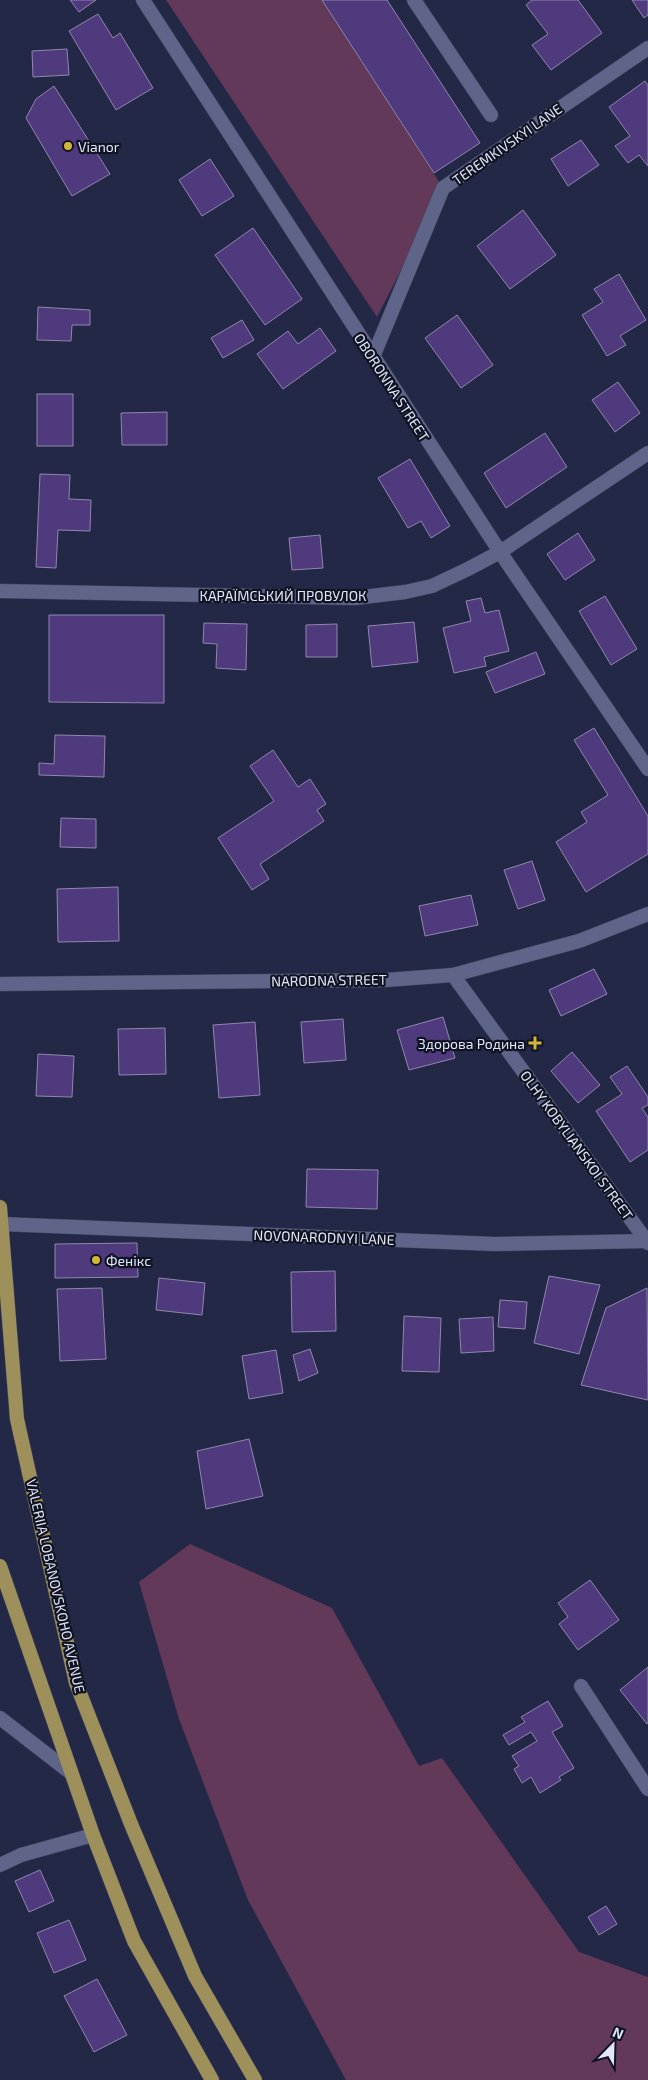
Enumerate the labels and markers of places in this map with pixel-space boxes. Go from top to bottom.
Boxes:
place label: Vianor [78,138,120,155]
marker: Vianor [62,140,74,152]
place label: Здорова Родина [418,1035,525,1052]
marker: Здорова Родина [529,1037,541,1049]
place label: Фенікс [106,1252,151,1269]
marker: Фенікс [90,1254,102,1266]

